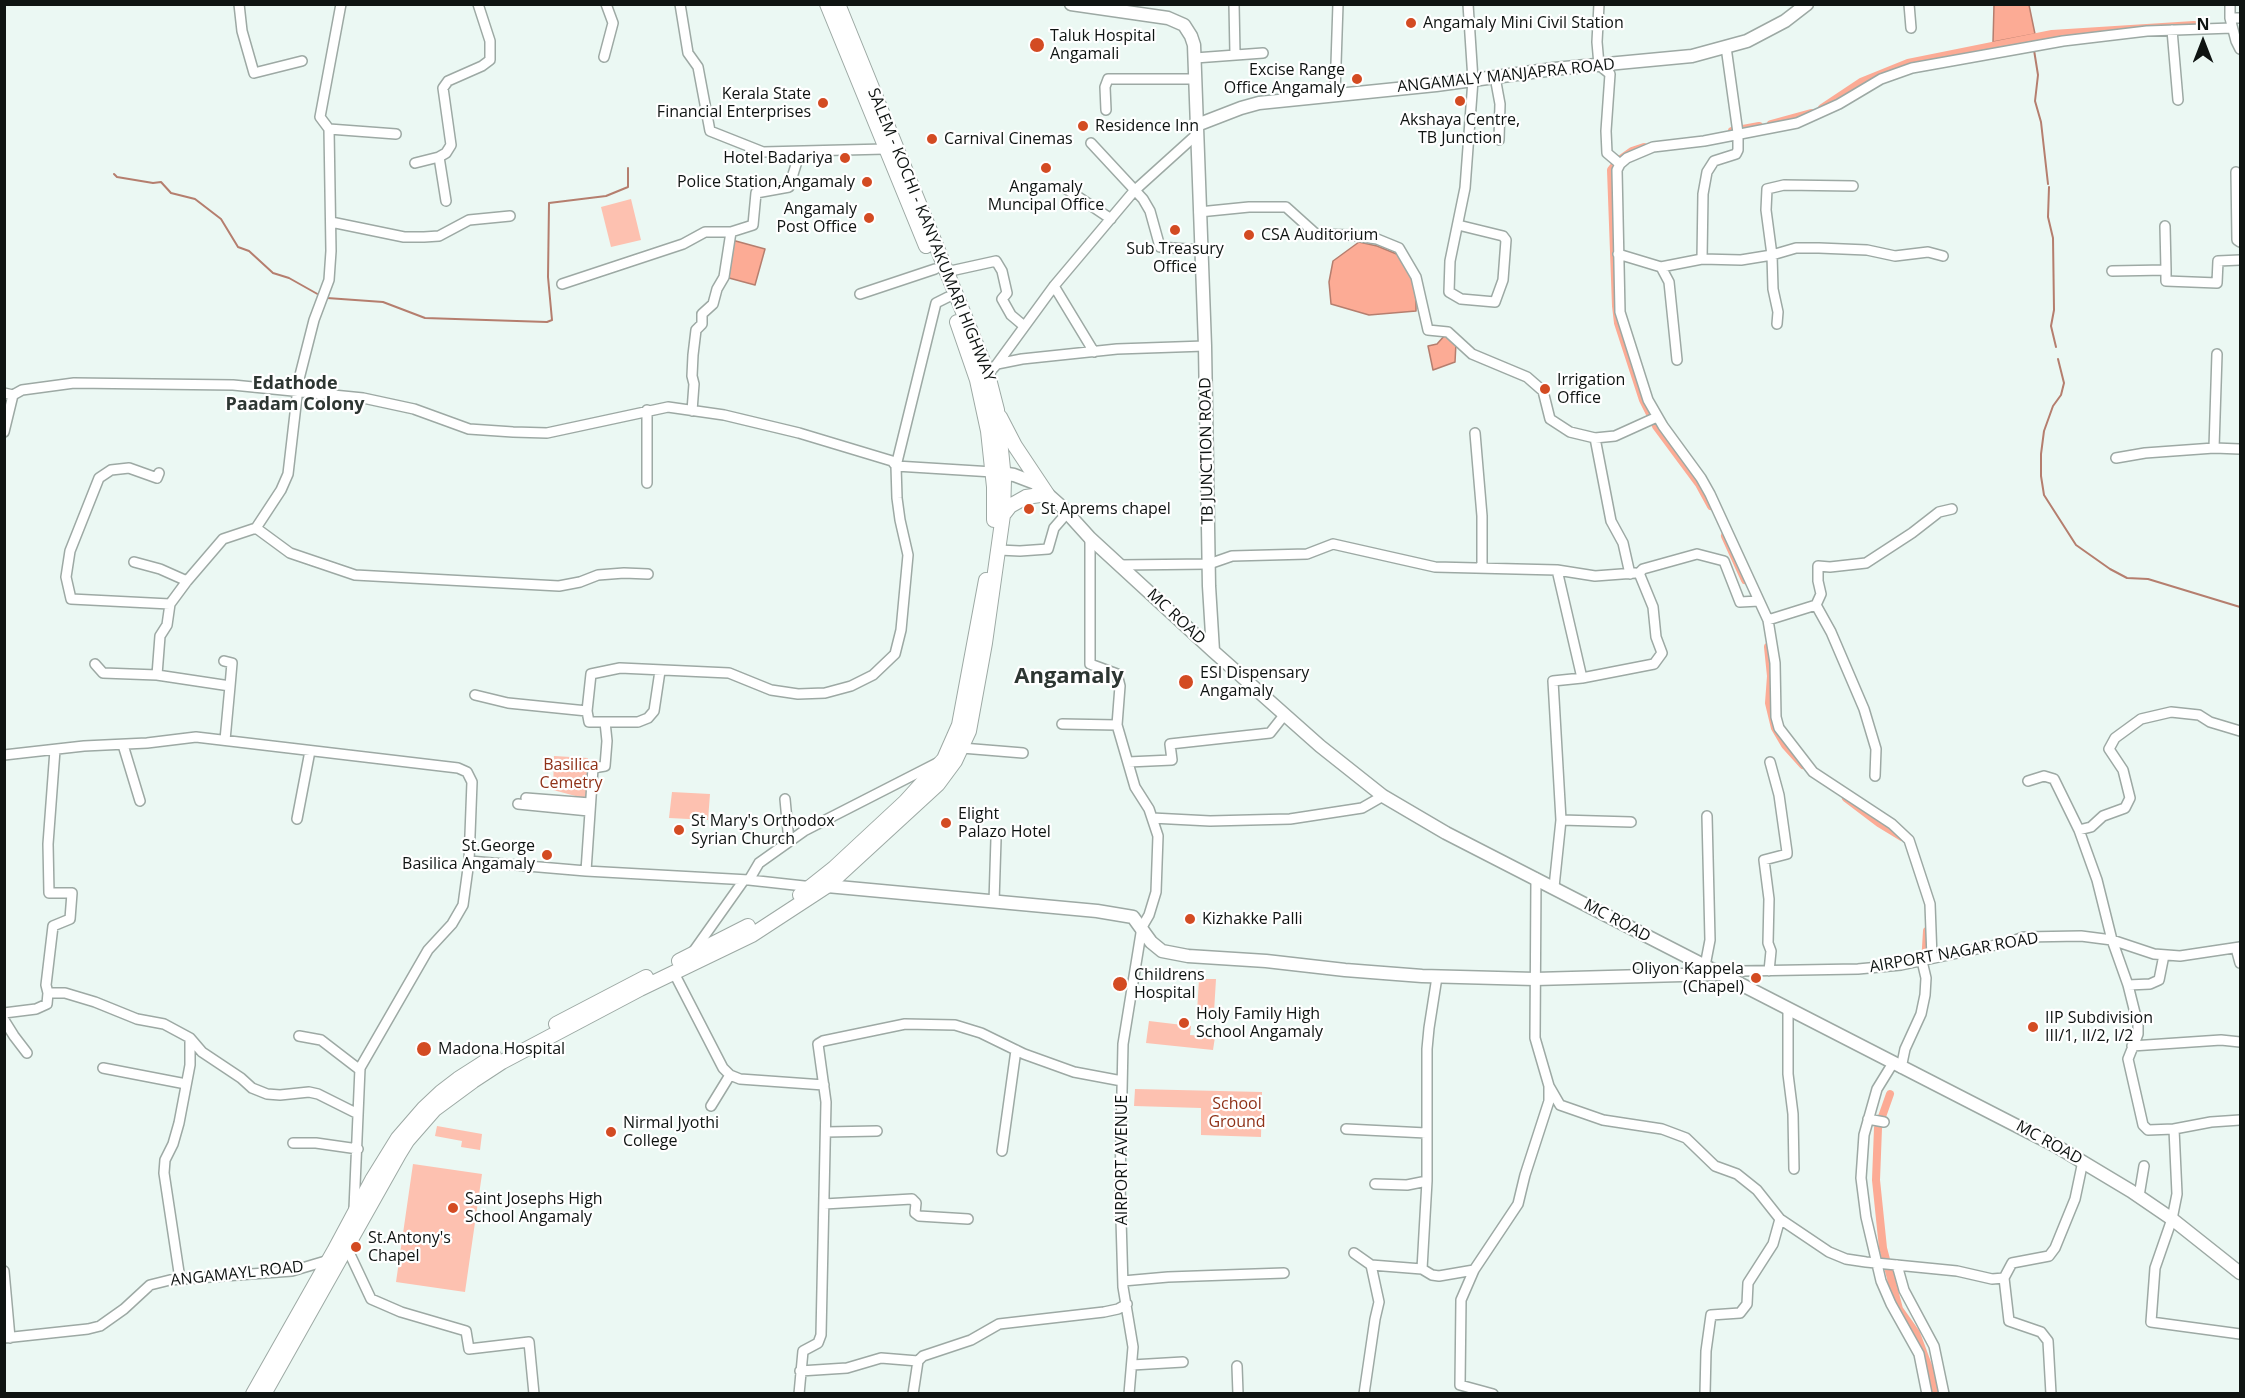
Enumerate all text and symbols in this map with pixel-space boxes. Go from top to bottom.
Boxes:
north arrow [2173,12,2233,72]
place label: Angamaly Mini Civil Station [1423,13,1624,33]
text: N [2196,13,2210,35]
marker: Angamaly Mini Civil Station [1404,16,1418,30]
place label: Taluk Hospital Angamali [1050,26,1156,64]
marker: Taluk Hospital Angamali [1028,36,1046,54]
street label: ANGAMALY MANJAPRA ROAD [1396,55,1616,97]
place label: Excise Range Office Angamaly [1224,60,1345,98]
marker: Excise Range Office Angamaly [1350,72,1364,86]
place label: Kerala State Financial Enterprises [657,84,811,122]
street label: SALEM - KOCHI - KANYAKUMARI HIGHWAY [863,85,999,385]
marker: Akshaya Centre, TB Junction [1453,94,1467,108]
marker: Kerala State Financial Enterprises [816,96,830,110]
place label: Akshaya Centre, TB Junction [1400,110,1520,148]
place label: Residence Inn [1095,116,1199,136]
marker: Residence Inn [1076,119,1090,133]
place label: Carnival Cinemas [944,129,1073,149]
marker: Carnival Cinemas [925,132,939,146]
place label: Hotel Badariya [723,148,833,168]
marker: Hotel Badariya [838,151,852,165]
marker: Angamaly Muncipal Office [1039,161,1053,175]
place label: Police Station,Angamaly [677,172,855,192]
marker: Police Station,Angamaly [860,175,874,189]
place label: Angamaly Muncipal Office [988,177,1104,215]
place label: Angamaly Post Office [776,199,857,237]
marker: Angamaly Post Office [862,211,876,225]
marker: Sub Treasury Office [1168,223,1182,237]
place label: CSA Auditorium [1261,225,1378,245]
marker: CSA Auditorium [1242,228,1256,242]
place label: Sub Treasury Office [1126,239,1224,277]
place label: Irrigation Office [1557,370,1625,408]
district label: Edathode Paadam Colony [226,373,364,416]
street label: TB JUNCTION ROAD [1196,377,1218,525]
marker: Irrigation Office [1538,382,1552,396]
place label: St Aprems chapel [1041,499,1171,519]
marker: St Aprems chapel [1022,502,1036,516]
street label: MC ROAD [1143,585,1209,649]
place label: ESI Dispensary Angamaly [1200,663,1309,701]
district label: Angamaly [1014,664,1124,690]
marker: ESI Dispensary Angamaly [1177,673,1195,691]
park label: Basilica Cemetry [539,755,603,793]
place label: Elight Palazo Hotel [958,804,1051,842]
place label: St Mary's Orthodox Syrian Church [691,811,835,849]
marker: Elight Palazo Hotel [939,816,953,830]
marker: St Mary's Orthodox Syrian Church [672,823,686,837]
place label: St.George Basilica Angamaly [402,836,535,874]
marker: St.George Basilica Angamaly [540,848,554,862]
street label: MC ROAD [1580,895,1654,947]
place label: Kizhakke Palli [1202,909,1303,929]
marker: Kizhakke Palli [1183,912,1197,926]
street label: AIRPORT NAGAR ROAD [1868,929,2040,977]
place label: Oliyon Kappela (Chapel) [1632,959,1744,997]
place label: Childrens Hospital [1134,965,1205,1003]
marker: Oliyon Kappela (Chapel) [1749,971,1763,985]
marker: Childrens Hospital [1111,975,1129,993]
place label: Holy Family High School Angamaly [1196,1004,1323,1042]
place label: IIP Subdivision III/1, II/2, I/2 [2045,1008,2153,1046]
marker: Holy Family High School Angamaly [1177,1016,1191,1030]
marker: IIP Subdivision III/1, II/2, I/2 [2026,1020,2040,1034]
place label: Madona Hospital [438,1039,565,1059]
marker: Madona Hospital [415,1040,433,1058]
park label: School Ground [1208,1094,1266,1132]
street label: AIRPORT AVENUE [1112,1095,1132,1225]
place label: Nirmal Jyothi College [623,1113,719,1151]
street label: MC ROAD [2013,1117,2085,1169]
marker: Nirmal Jyothi College [604,1125,618,1139]
place label: Saint Josephs High School Angamaly [465,1189,603,1227]
marker: Saint Josephs High School Angamaly [446,1201,460,1215]
place label: St.Antony's Chapel [368,1228,451,1266]
marker: St.Antony's Chapel [349,1240,363,1254]
street label: ANGAMAYL ROAD [169,1257,305,1291]

